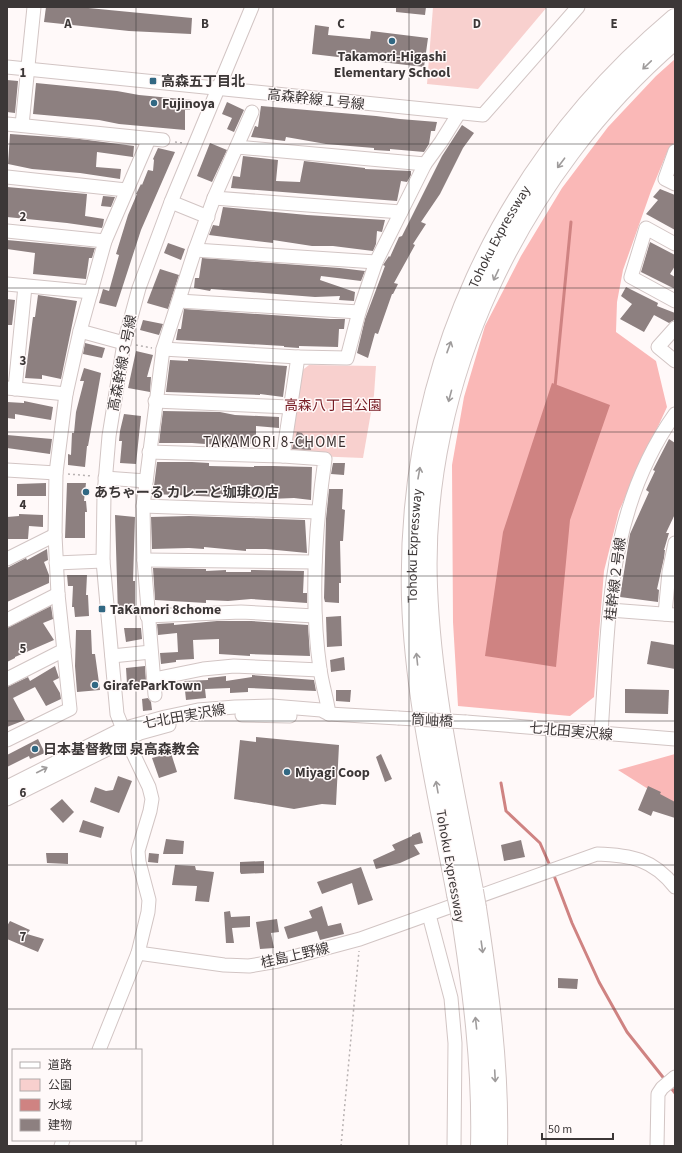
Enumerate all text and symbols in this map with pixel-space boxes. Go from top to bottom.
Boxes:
text: A [63,15,72,33]
text: B [201,15,209,33]
text: C [337,15,345,33]
text: D [473,15,481,33]
text: E [610,15,618,33]
marker: Takamori-Higashi Elementary School [387,36,397,46]
place label: Takamori-Higashi Elementary School [334,47,450,83]
one-way arrow [642,60,652,69]
text: 1 [20,64,27,82]
place label: 高森五丁目北 [161,72,245,92]
marker: 高森五丁目北 [148,76,158,86]
street label: 高森幹線１号線 [266,85,366,115]
place label: Fujinoya [162,94,215,114]
marker: Fujinoya [149,98,159,108]
one-way arrow [557,157,565,168]
street label: Tohoku Expressway [464,181,536,292]
text: 2 [20,208,27,226]
one-way arrow [492,269,499,281]
street label: 高森幹線３号線 [104,313,142,413]
one-way arrow [446,341,453,354]
text: 3 [20,352,27,370]
one-way arrow [446,390,453,403]
park label: 高森八丁目公園 [284,396,382,416]
district label: TAKAMORI 8-CHOME [203,432,347,453]
one-way arrow [415,467,423,480]
place label: あちゃーる カレーと珈琲の店 [94,483,279,503]
marker: あちゃーる カレーと珈琲の店 [81,487,91,497]
street label: Tohoku Expressway [403,487,428,603]
text: 4 [20,496,27,514]
street label: 桂幹線２号線 [601,536,631,622]
place label: TaKamori 8chome [110,600,221,620]
marker: TaKamori 8chome [97,604,107,614]
text: 5 [20,640,27,658]
one-way arrow [413,653,421,666]
place label: GirafeParkTown [103,676,201,696]
marker: GirafeParkTown [90,680,100,690]
street label: 七北田実沢線 [141,700,227,734]
street label: 筒岫橋 [410,710,453,732]
street label: 七北田実沢線 [528,718,614,746]
place label: 日本基督教団 泉高森教会 [43,740,200,760]
marker: 日本基督教団 泉高森教会 [30,744,40,754]
place label: Miyagi Coop [295,763,370,783]
one-way arrow [36,766,48,773]
marker: Miyagi Coop [282,767,292,777]
one-way arrow [433,781,441,794]
text: 6 [20,784,27,802]
street label: Tohoku Expressway [430,808,470,925]
text: 7 [20,928,27,946]
street label: 桂島上野線 [259,938,332,974]
one-way arrow [478,940,486,953]
one-way arrow [472,1017,480,1030]
legend [12,1049,142,1141]
text: 道路 [48,1057,72,1074]
one-way arrow [491,1069,498,1082]
text: 公園 [48,1077,72,1094]
text: 水域 [48,1097,72,1114]
scale bar [542,1115,613,1141]
text: 建物 [48,1117,72,1134]
text: 50 m [548,1121,572,1138]

